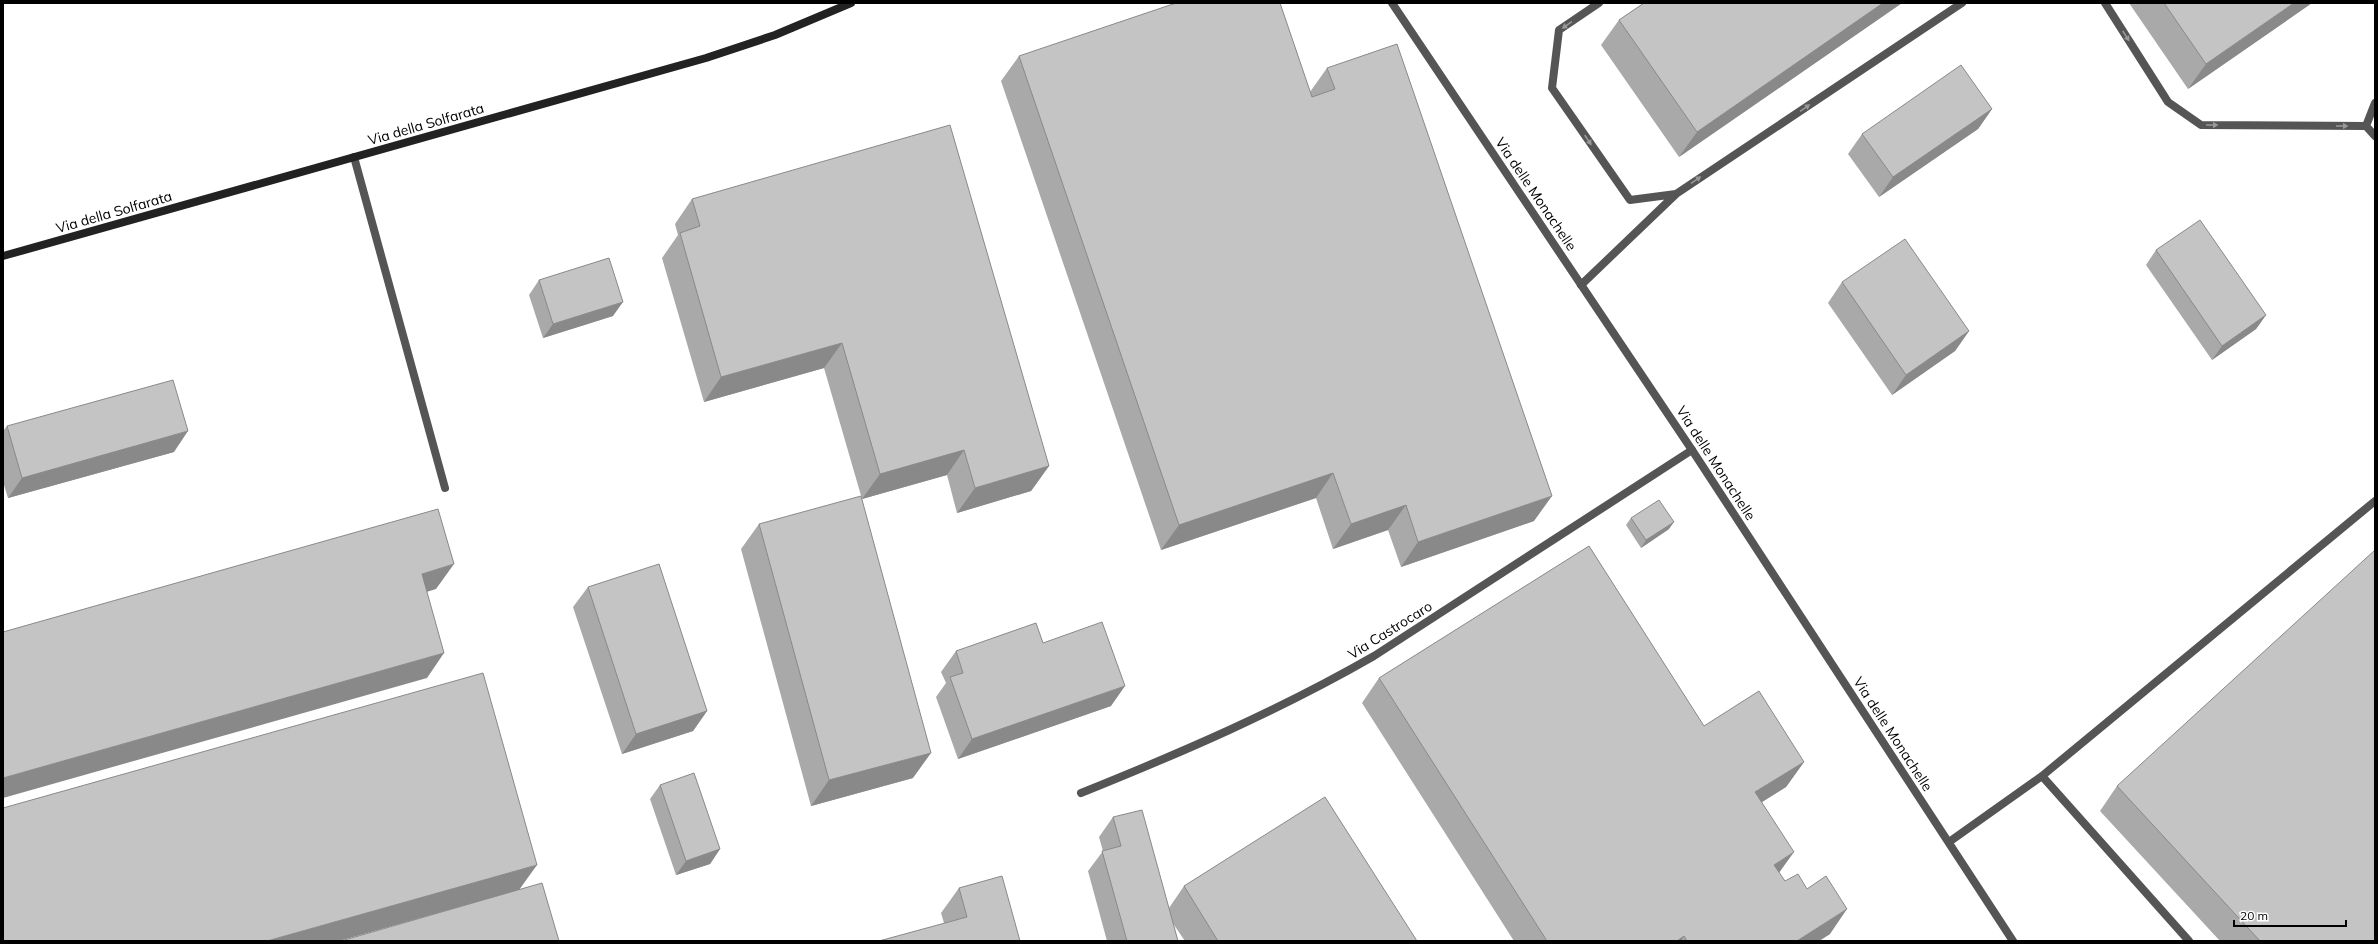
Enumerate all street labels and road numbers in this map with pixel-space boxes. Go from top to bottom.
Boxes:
street label: Via della Solfarata [366,99,486,149]
street label: Via delle Monachelle [1491,134,1581,254]
street label: Via della Solfarata [54,187,174,237]
street label: Via delle Monachelle [1672,402,1760,524]
street label: Via Castrocaro [1345,597,1435,663]
street label: Via delle Monachelle [1849,673,1937,795]

